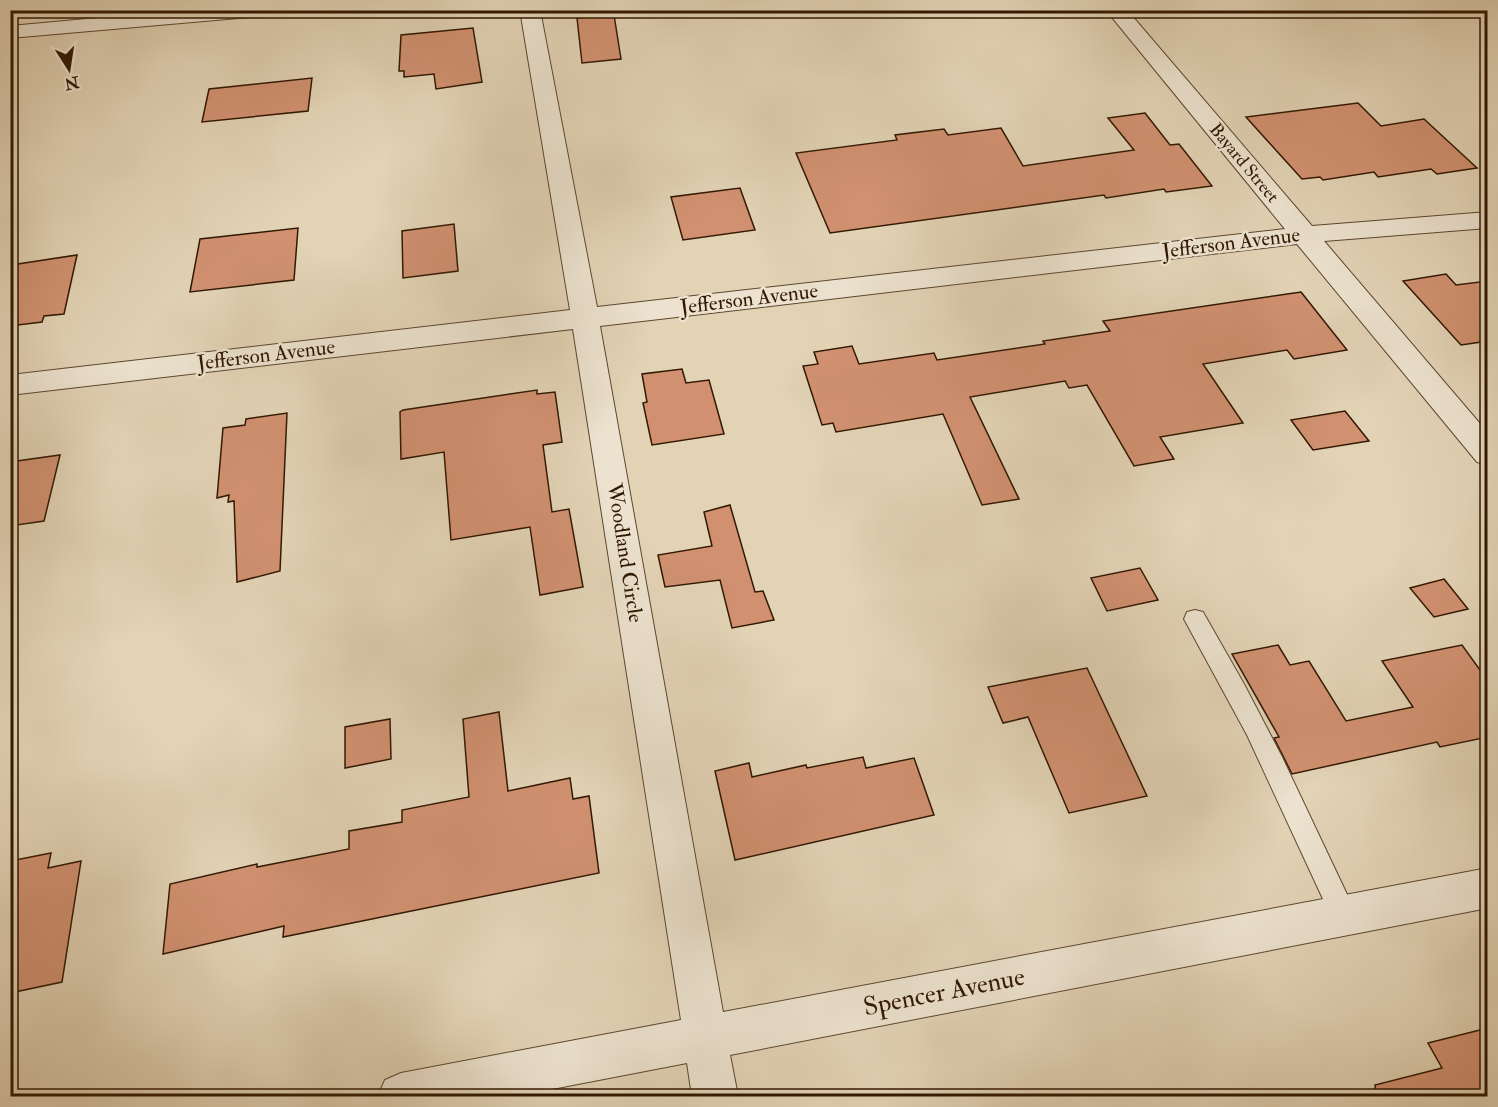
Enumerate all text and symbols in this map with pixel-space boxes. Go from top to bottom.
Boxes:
north arrow [39,39,99,99]
text: N [62,71,82,94]
street label: Bayard Street [1204,118,1284,208]
street label: Jefferson Avenue [1159,221,1302,265]
street label: Jefferson Avenue [677,277,820,321]
street label: Jefferson Avenue [194,333,337,377]
street label: Woodland Circle [601,480,649,625]
street label: Spencer Avenue [861,961,1028,1024]

